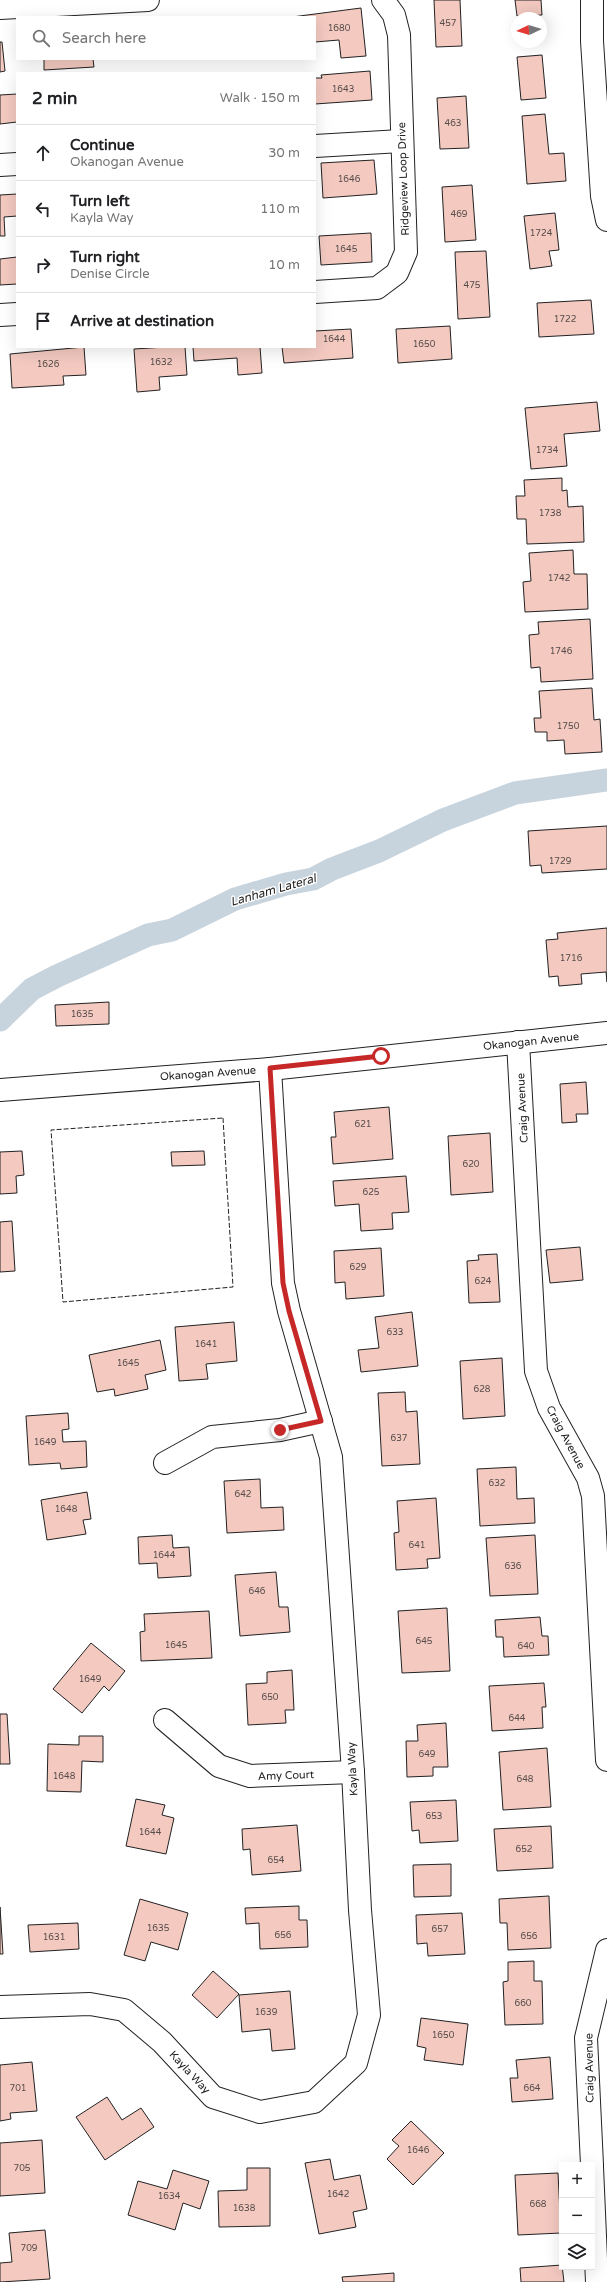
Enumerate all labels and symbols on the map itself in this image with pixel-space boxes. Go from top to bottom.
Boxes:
north arrow [511,12,547,48]
house number: 457 [440,18,457,29]
house number: 1680 [328,23,351,34]
house number: 1643 [332,84,354,95]
house number: 463 [445,118,461,129]
street label: Ridgeview Loop Drive [395,122,412,236]
house number: 1646 [338,174,361,185]
house number: 469 [451,209,468,220]
house number: 1724 [530,228,553,239]
house number: 1645 [335,244,358,255]
house number: 475 [464,280,481,291]
house number: 1722 [554,314,576,325]
house number: 1644 [323,334,346,345]
house number: 1650 [413,339,436,350]
house number: 1632 [150,357,172,368]
house number: 1626 [37,359,60,370]
house number: 1734 [536,445,559,456]
house number: 1738 [539,508,562,519]
house number: 1742 [548,573,570,584]
house number: 1746 [550,646,573,657]
house number: 1750 [557,721,580,732]
house number: 1729 [549,856,572,867]
water label: Lanham Lateral [229,871,319,909]
house number: 1716 [560,953,583,964]
house number: 1635 [71,1009,94,1020]
street label: Okanogan Avenue [482,1030,580,1053]
route start [372,1047,390,1065]
street label: Okanogan Avenue [160,1064,257,1083]
street label: Craig Avenue [514,1073,531,1143]
house number: 621 [355,1119,371,1130]
house number: 620 [463,1159,480,1170]
house number: 625 [363,1187,380,1198]
house number: 629 [350,1262,367,1273]
house number: 624 [475,1276,492,1287]
house number: 633 [387,1327,403,1338]
house number: 1641 [195,1339,217,1350]
house number: 1645 [117,1358,140,1369]
house number: 628 [474,1384,491,1395]
street label: Craig Avenue [543,1403,588,1471]
route end [271,1421,289,1439]
house number: 637 [391,1433,408,1444]
house number: 1649 [34,1437,57,1448]
house number: 632 [489,1478,505,1489]
house number: 642 [235,1489,251,1500]
house number: 1648 [55,1504,78,1515]
house number: 641 [409,1540,425,1551]
house number: 1644 [153,1550,176,1561]
house number: 636 [505,1561,522,1572]
house number: 646 [249,1586,266,1597]
house number: 645 [416,1636,433,1647]
house number: 1645 [165,1640,188,1651]
house number: 640 [518,1641,535,1652]
house number: 1649 [79,1674,102,1685]
house number: 650 [262,1692,279,1703]
house number: 644 [509,1713,526,1724]
street label: Kayla Way [345,1742,360,1796]
house number: 649 [419,1749,436,1760]
street label: Amy Court [258,1768,314,1783]
house number: 1648 [53,1771,76,1782]
house number: 648 [517,1774,534,1785]
house number: 653 [426,1811,442,1822]
house number: 1644 [139,1827,162,1838]
house number: 652 [516,1844,532,1855]
house number: 654 [268,1855,285,1866]
house number: 1635 [147,1923,170,1934]
house number: 657 [432,1924,449,1935]
house number: 656 [275,1930,292,1941]
house number: 656 [521,1931,538,1942]
house number: 1631 [43,1932,65,1943]
house number: 660 [515,1998,532,2009]
house number: 1639 [255,2007,278,2018]
house number: 1650 [432,2030,455,2041]
street label: Craig Avenue [582,2033,597,2103]
street label: Kayla Way [167,2048,213,2097]
house number: 701 [10,2083,26,2094]
house number: 664 [524,2083,541,2094]
house number: 1646 [407,2145,430,2156]
house number: 705 [14,2163,31,2174]
house number: 1642 [327,2189,349,2200]
house number: 1634 [158,2191,181,2202]
house number: 668 [530,2199,547,2210]
house number: 1638 [233,2203,256,2214]
house number: 709 [21,2243,38,2254]

